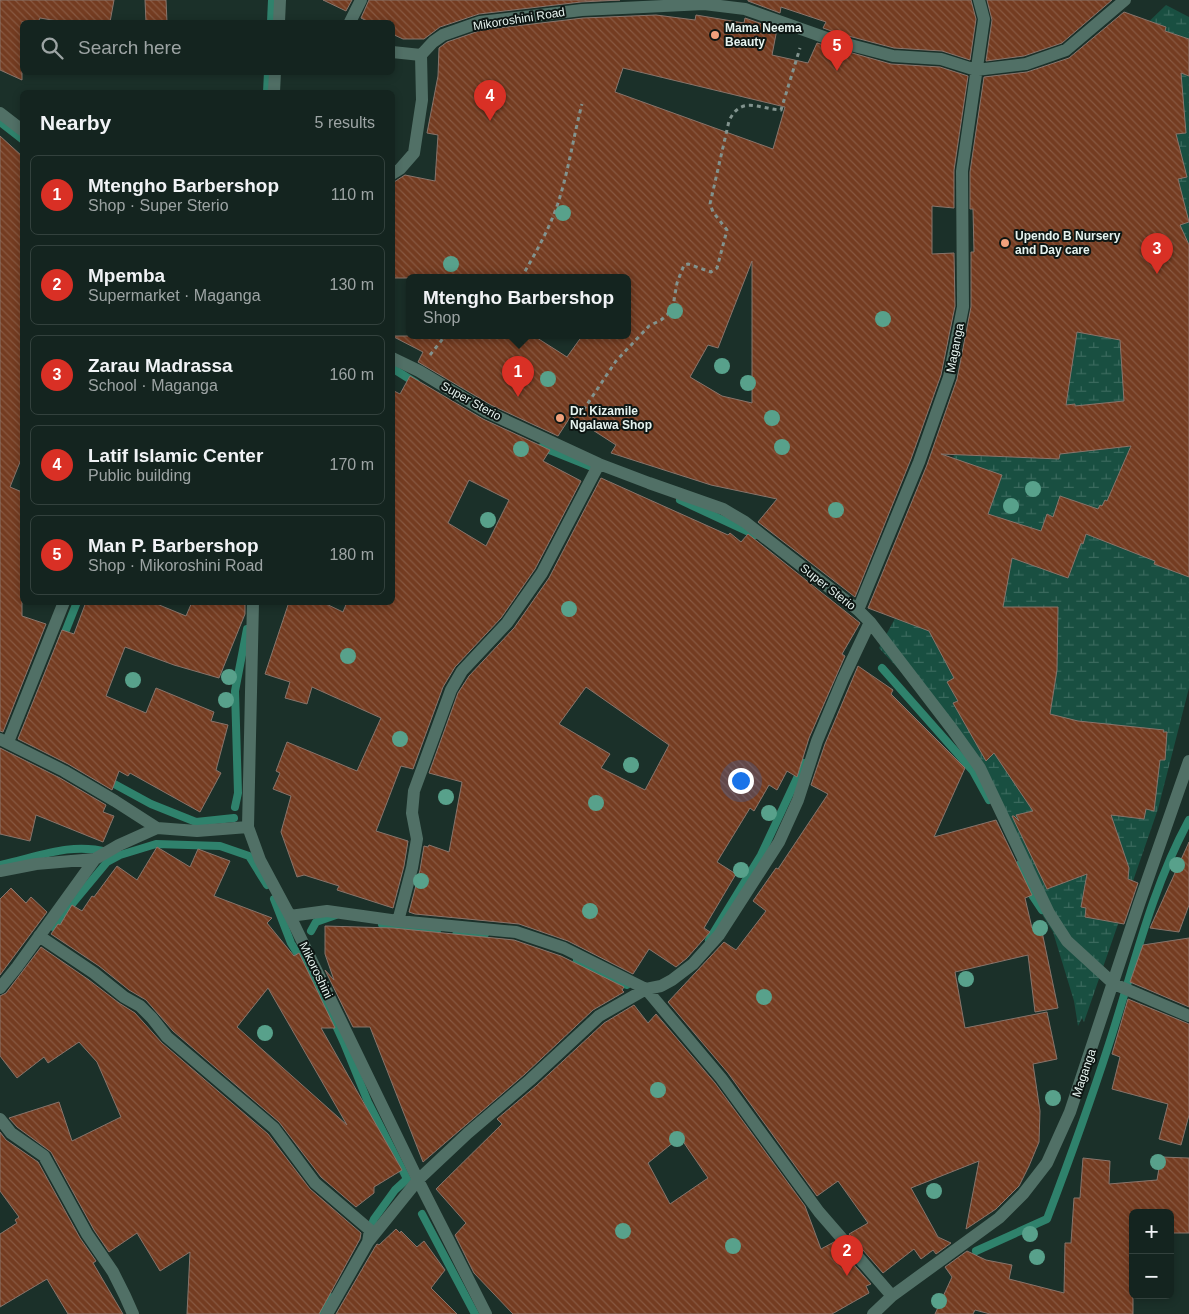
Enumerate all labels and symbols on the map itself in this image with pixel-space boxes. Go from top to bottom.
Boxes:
street label: Mikoroshini Road [472,5,566,33]
place label: Mama Neema Beauty [725,21,802,49]
marker: Mama Neema Beauty [709,29,721,41]
pin: 5 [821,30,853,71]
pin: 4 [474,80,506,121]
place label: Upendo B Nursery and Day care [1015,229,1121,257]
pin: 3 [1141,233,1173,274]
marker: Upendo B Nursery and Day care [999,237,1011,249]
street label: Maganga [943,322,967,374]
pin: 1 [502,356,534,397]
street label: Super Sterio [438,379,504,423]
place label: Dr. Kizamile Ngalawa Shop [570,404,652,432]
marker: Dr. Kizamile Ngalawa Shop [554,412,566,424]
street label: Super Sterio [797,561,859,613]
your location [728,768,754,794]
street label: Mikoroshini [296,940,336,1000]
street label: Maganga [1069,1047,1099,1099]
pin: 2 [831,1235,863,1276]

